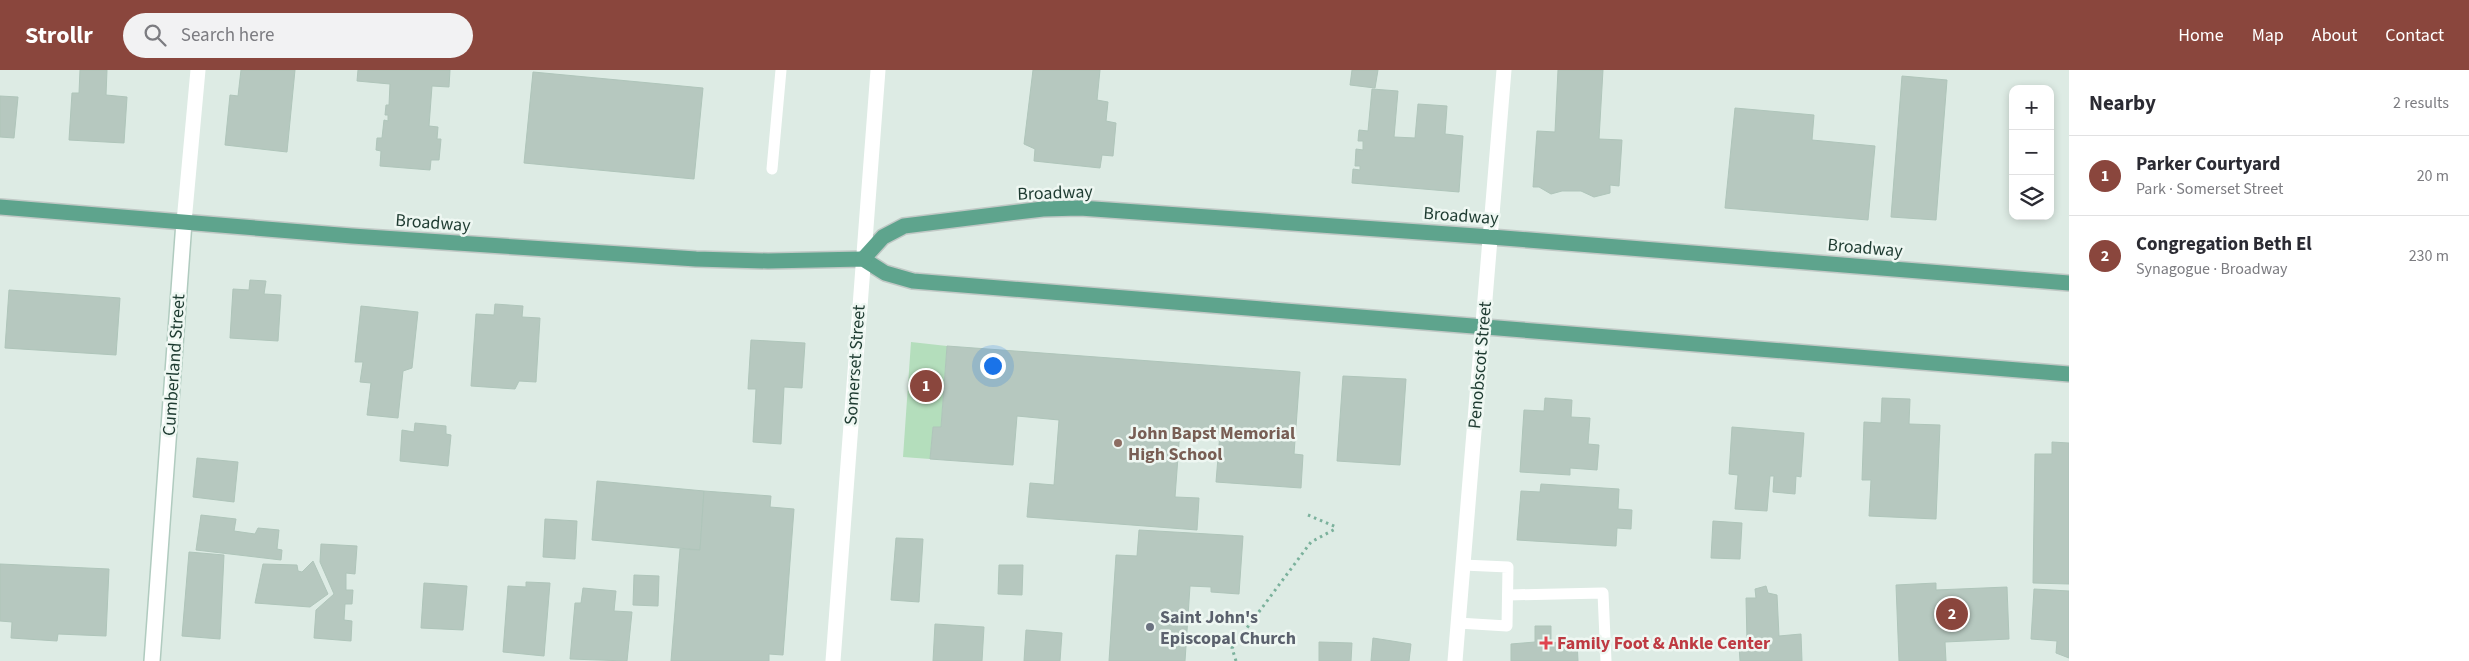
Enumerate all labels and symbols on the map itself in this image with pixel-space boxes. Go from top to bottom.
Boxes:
street label: Broadway [1017,179,1094,207]
street label: Broadway [1422,201,1500,231]
street label: Broadway [394,208,472,238]
street label: Broadway [1826,232,1904,264]
street label: Cumberland Street [157,293,191,437]
street label: Penobscot Street [1462,300,1498,430]
street label: Somerset Street [838,304,872,426]
your location [980,353,1006,379]
pin: 1 [910,367,942,405]
place label: John Bapst Memorial High School [1128,421,1295,467]
marker: John Bapst Memorial High School [1112,437,1124,449]
pin: 2 [1936,595,1968,633]
place label: Saint John's Episcopal Church [1160,605,1296,651]
marker: Saint John's Episcopal Church [1144,621,1156,633]
place label: Family Foot & Ankle Center [1557,631,1771,656]
marker: Family Foot & Ankle Center [1539,636,1553,650]

